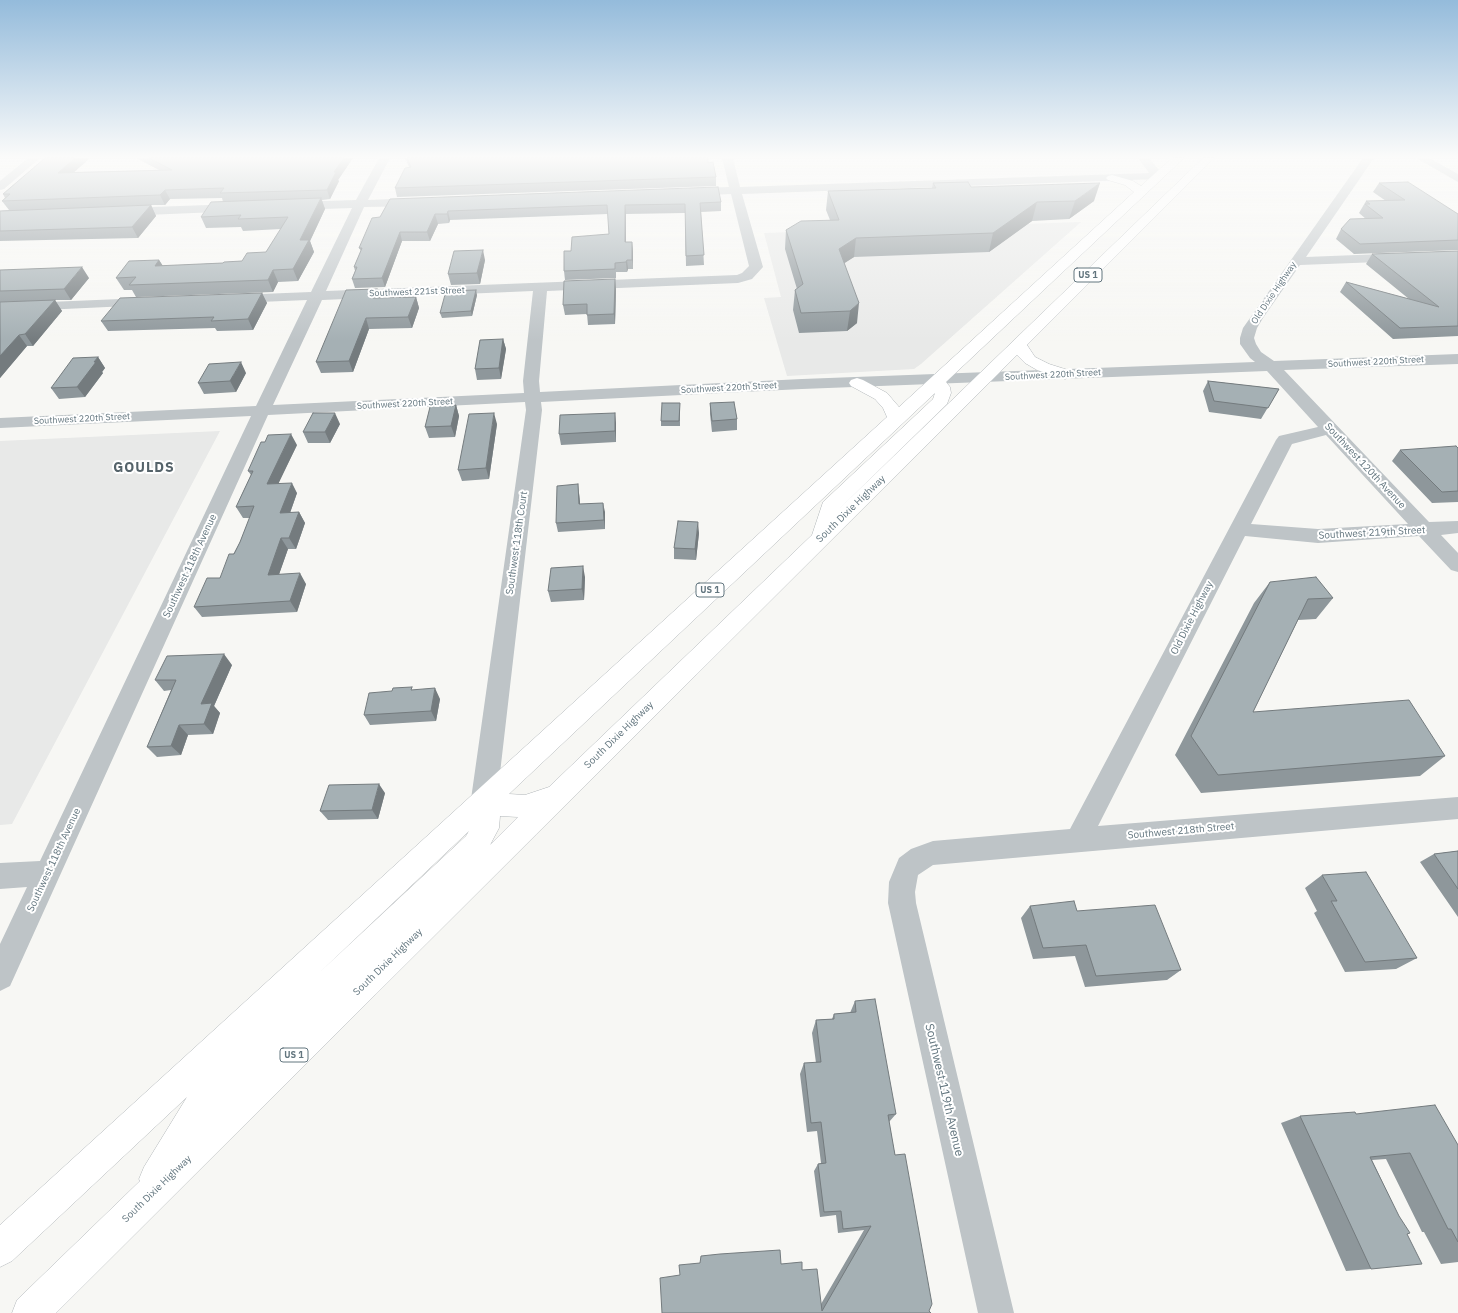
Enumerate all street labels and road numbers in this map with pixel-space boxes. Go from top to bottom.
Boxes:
street label: Old Dixie Highway [1249,260,1299,326]
road number: US 1 [1074,268,1102,282]
street label: Southwest 221st Street [369,285,465,299]
street label: Southwest 220th Street [1328,354,1424,370]
street label: Southwest 220th Street [1005,367,1101,383]
street label: Southwest 220th Street [681,380,777,396]
street label: Southwest 220th Street [357,396,453,412]
street label: Southwest 220th Street [34,411,130,427]
street label: Southwest 120th Avenue [1322,421,1408,511]
street label: South Dixie Highway [814,473,888,545]
street label: Southwest 118th Court [504,491,530,595]
street label: Southwest 118th Avenue [161,512,219,620]
street label: Southwest 219th Street [1318,524,1426,542]
street label: Old Dixie Highway [1168,579,1216,657]
road number: US 1 [696,583,724,597]
street label: South Dixie Highway [582,699,656,771]
street label: Southwest 118th Avenue [25,806,83,914]
street label: Southwest 218th Street [1127,820,1235,842]
street label: South Dixie Highway [351,926,425,998]
street label: Southwest 119th Avenue [922,1022,966,1158]
road number: US 1 [280,1048,308,1062]
street label: South Dixie Highway [120,1153,194,1225]

